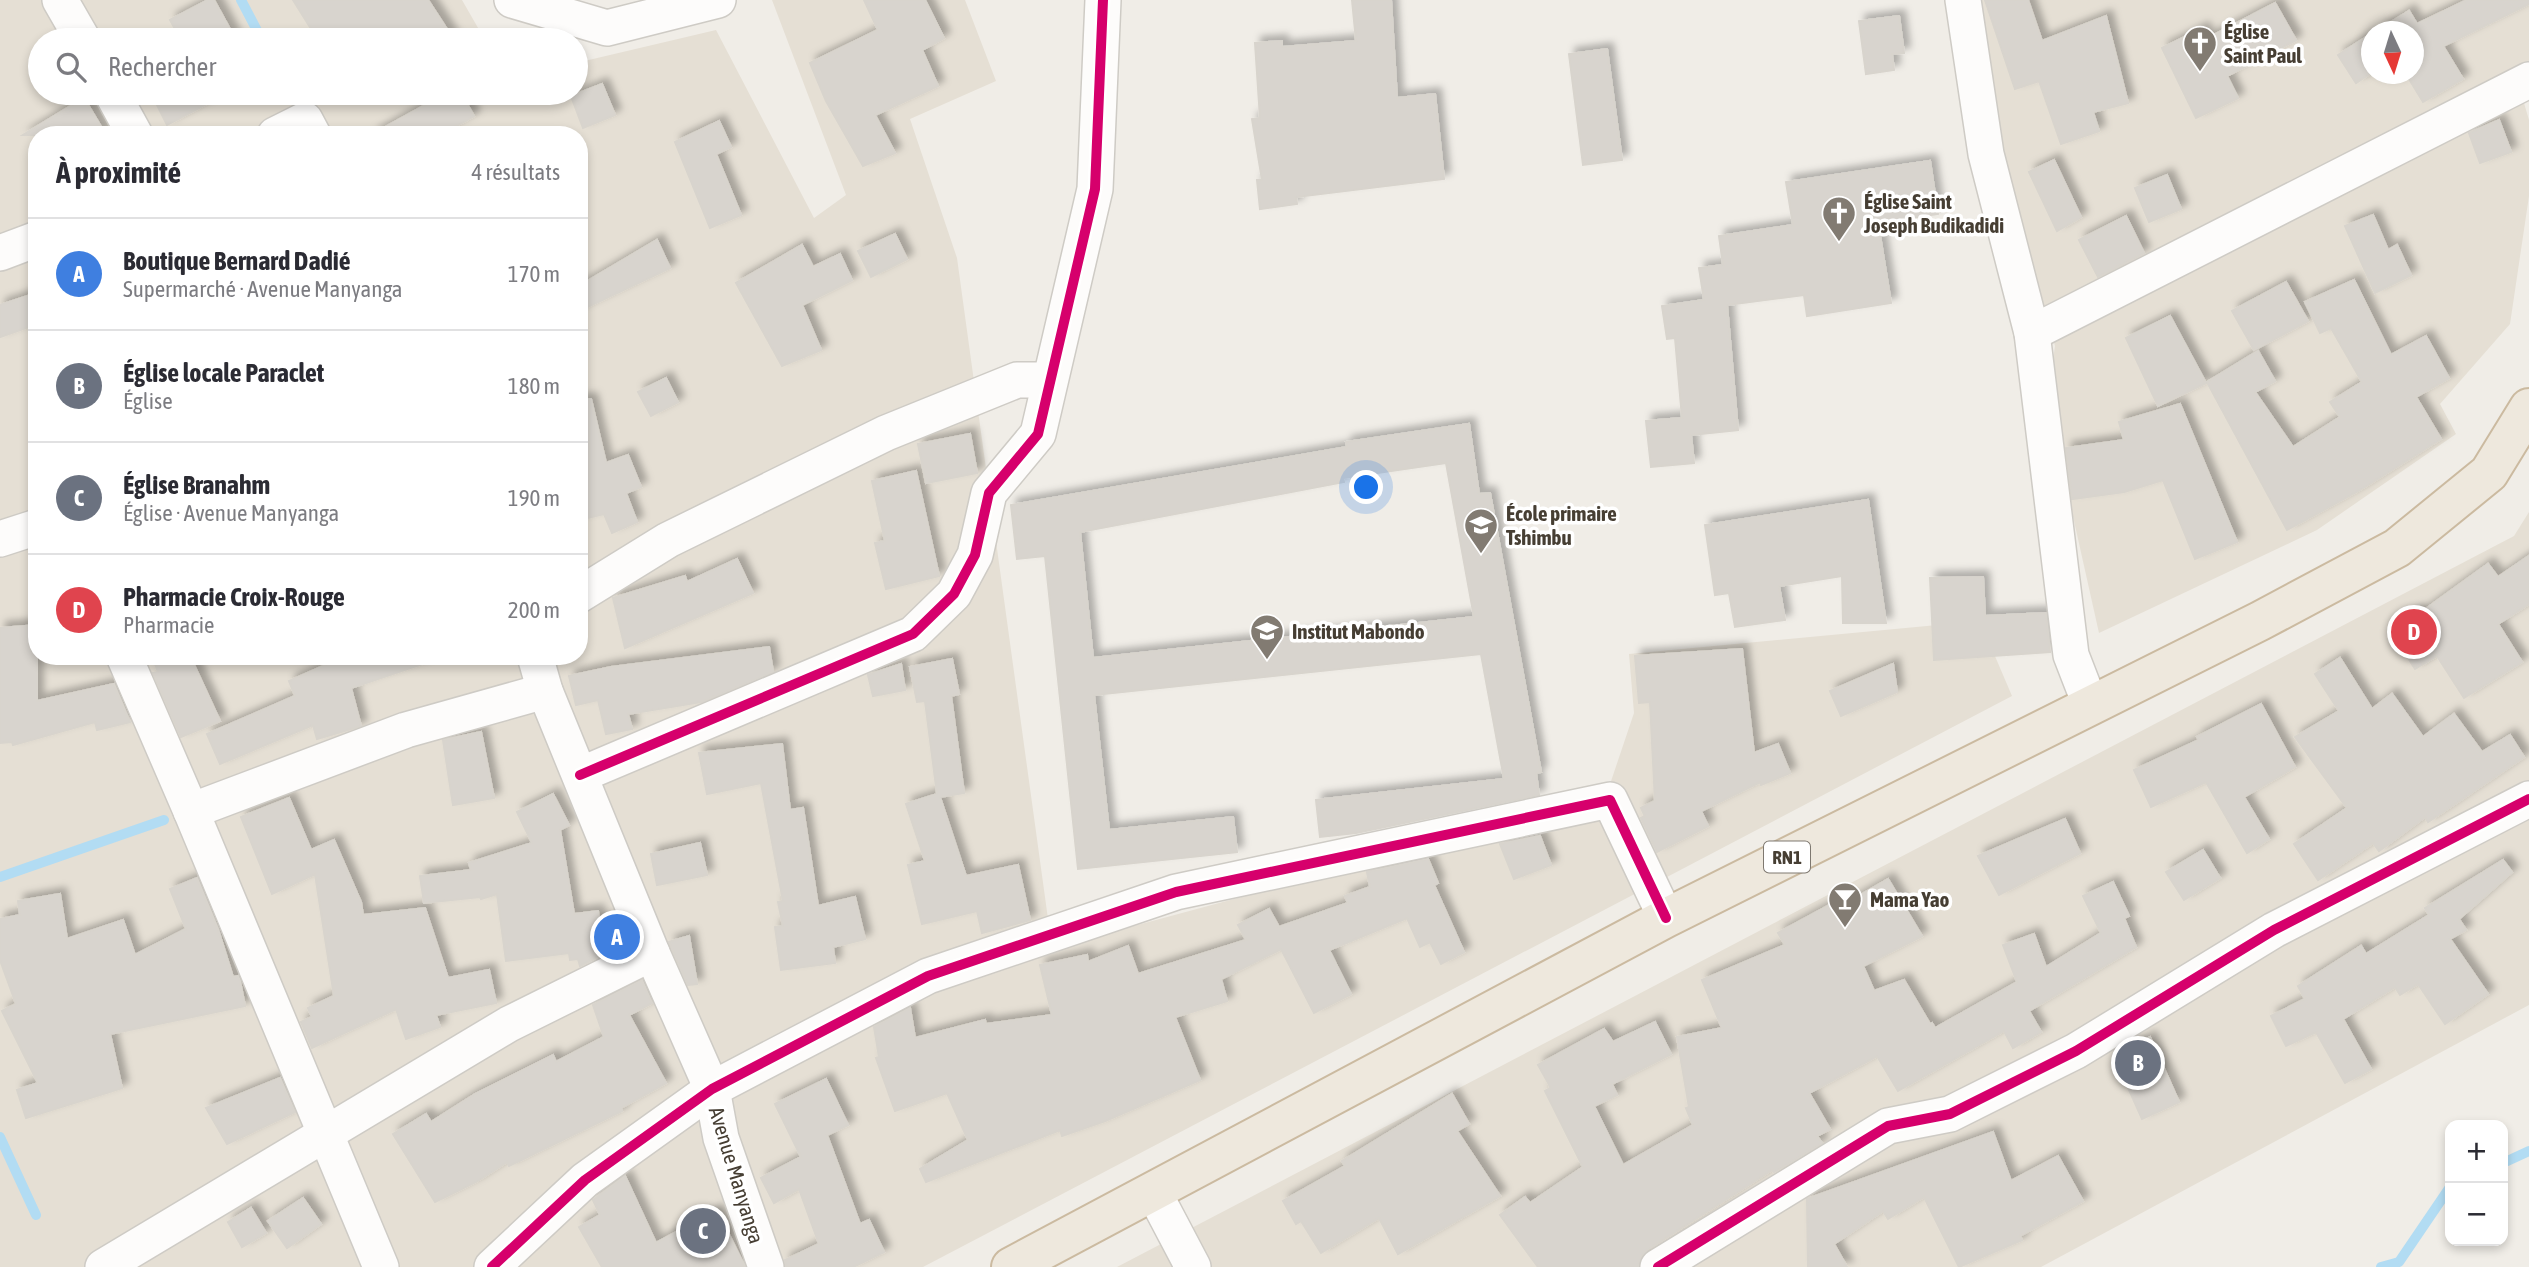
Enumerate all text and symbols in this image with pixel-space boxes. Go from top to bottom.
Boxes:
place label: Église Saint Paul [2224,19,2302,67]
north arrow [2361,21,2424,84]
church icon: Église Saint Paul [2181,24,2219,73]
search box [28,28,588,105]
icon: search [52,48,90,86]
text: Rechercher [108,52,216,82]
text: À proximité [56,155,181,189]
text: 4 résultats [471,159,560,185]
place label: Église Saint Joseph Budikadidi [1863,189,2004,237]
church icon: Église Saint Joseph Budikadidi [1820,194,1858,243]
text: Boutique Bernard Dadié [123,246,351,276]
text: A [73,261,85,287]
text: 170 m [508,261,560,287]
text: Supermarché · Avenue Manyanga [123,276,403,302]
text: Église locale Paraclet [123,358,324,388]
text: B [74,373,84,399]
text: 180 m [508,373,560,399]
text: Église [123,388,173,414]
text: Église Branahm [123,470,270,500]
your location [1349,470,1383,504]
text: C [74,485,84,511]
text: 190 m [508,485,560,511]
text: Église · Avenue Manyanga [123,500,339,526]
place label: École primaire Tshimbu [1506,501,1617,549]
school or university icon: École primaire Tshimbu [1462,506,1500,555]
text: Pharmacie Croix-Rouge [123,582,345,612]
text: D [73,597,85,623]
text: 200 m [508,597,560,623]
pin: D [2391,606,2437,658]
text: Pharmacie [123,612,214,638]
school or university icon: Institut Mabondo [1248,612,1286,661]
place label: Institut Mabondo [1292,619,1425,643]
road number: RN1 [1764,842,1810,872]
bar icon: Mama Yao [1826,880,1864,929]
place label: Mama Yao [1870,887,1949,911]
pin: A [594,911,640,963]
pin: B [2115,1037,2161,1089]
street label: Avenue Manyanga [705,1104,769,1246]
map controls [2445,1120,2508,1246]
button: + [2445,1120,2508,1183]
button: − [2445,1183,2508,1246]
pin: C [680,1205,726,1257]

